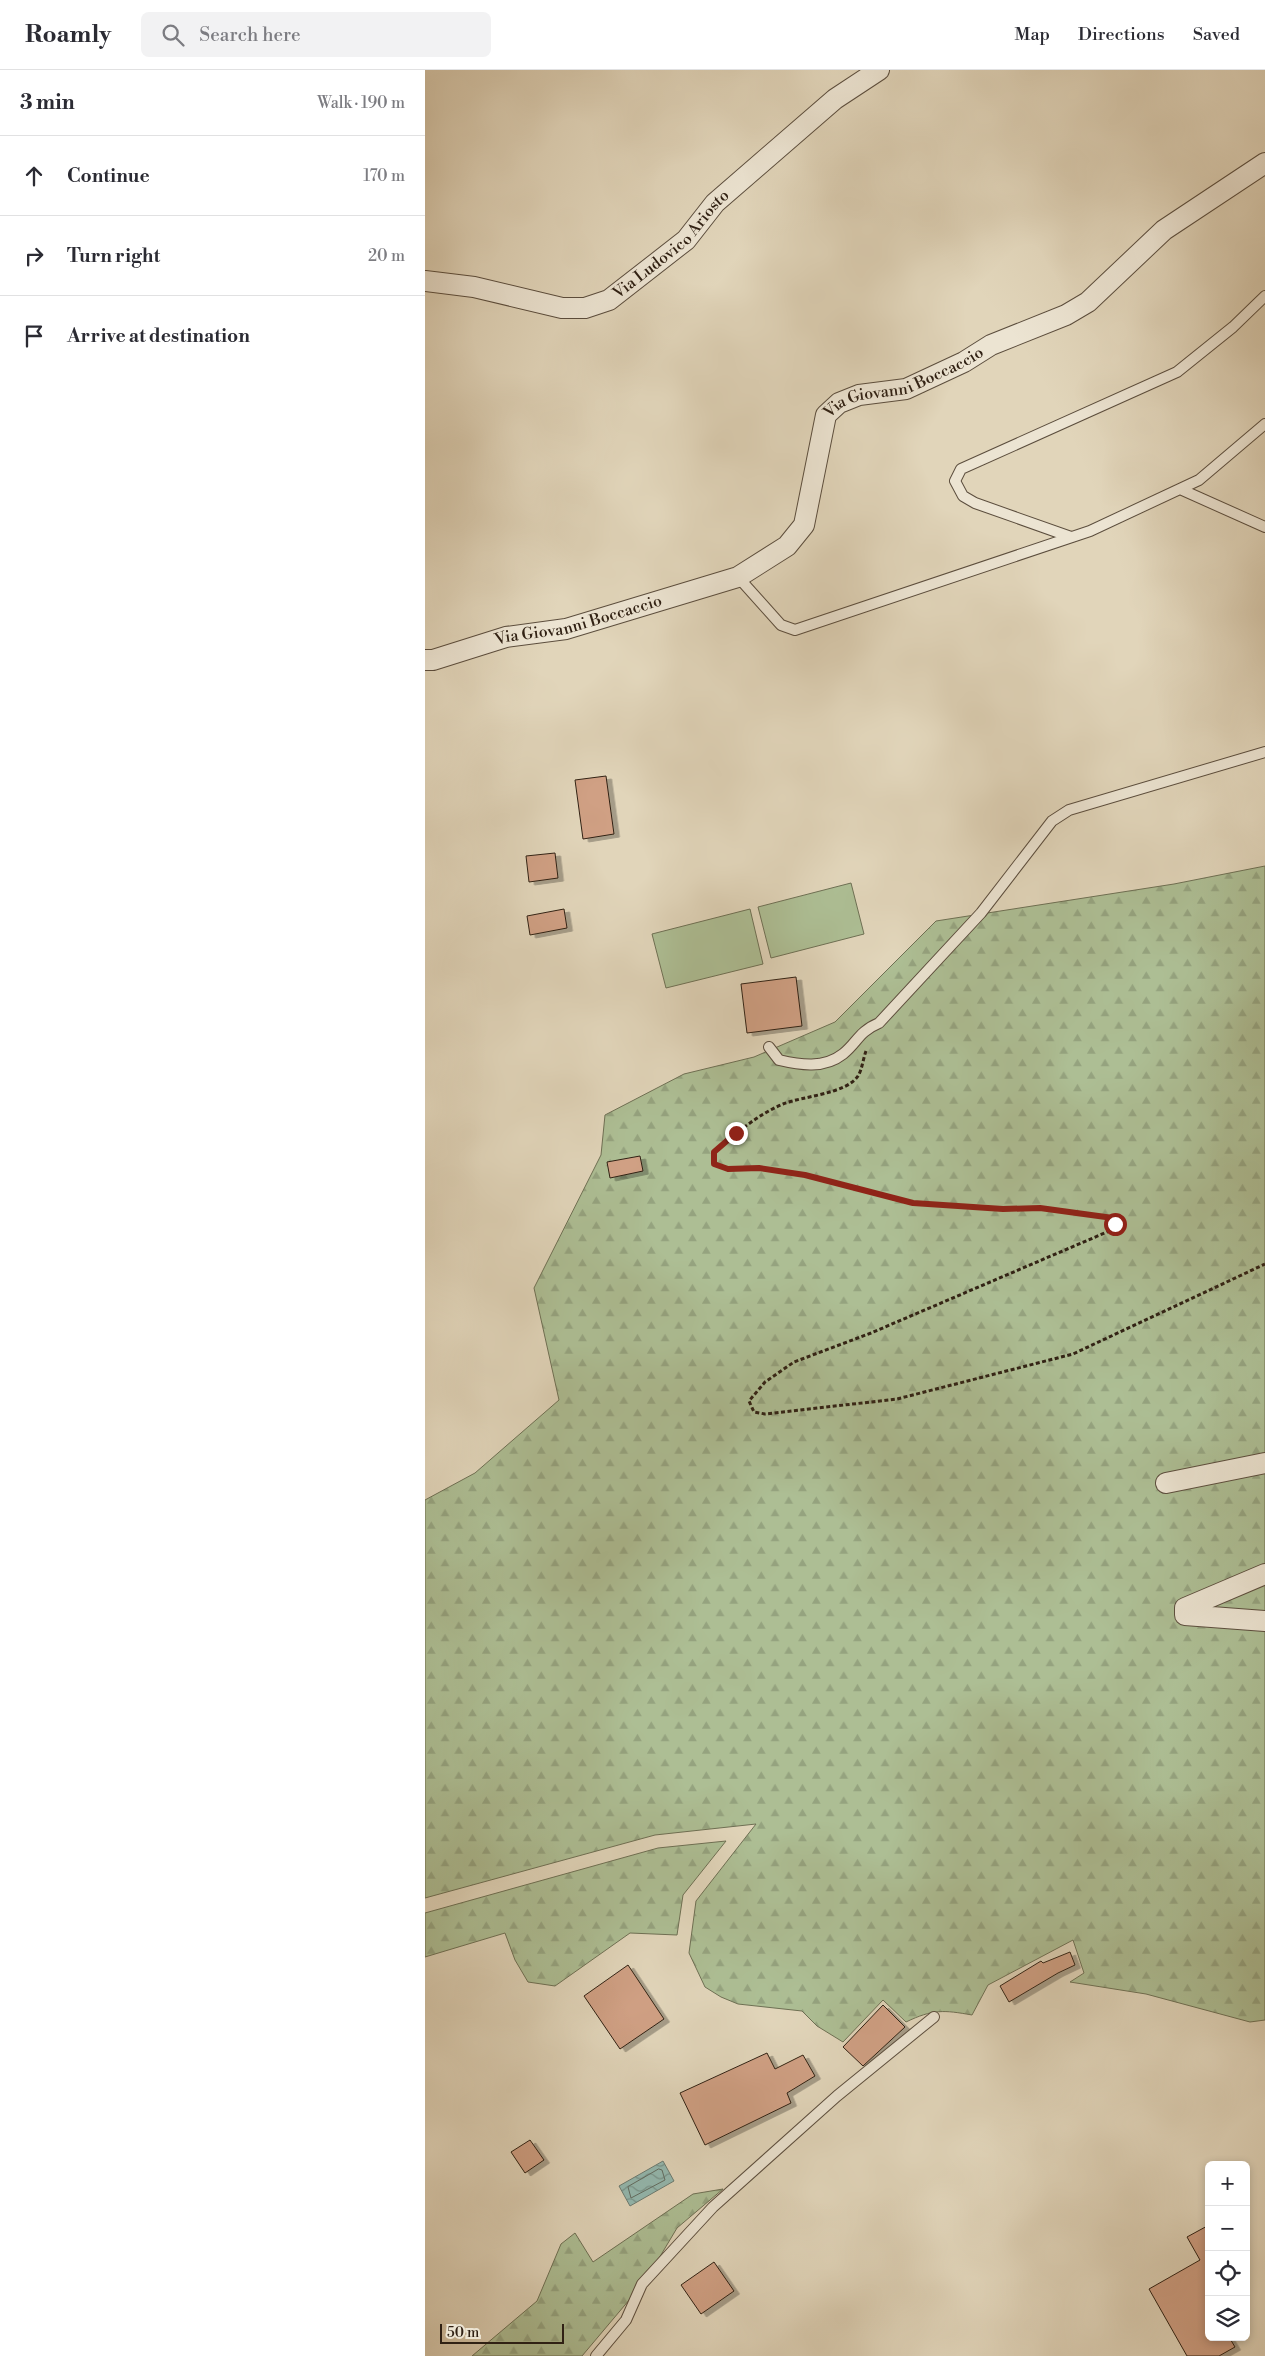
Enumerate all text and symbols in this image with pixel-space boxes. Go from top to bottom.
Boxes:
search box [141,12,491,57]
text: Roamly [25,20,111,50]
icon: search [159,21,187,49]
text: Search here [199,23,301,47]
text: Map [1014,23,1050,46]
text: Directions [1078,23,1165,46]
text: Saved [1193,23,1240,46]
text: 3 min [20,90,75,116]
text: Walk · 190 m [317,93,405,113]
icon: ahead [20,162,48,190]
text: Continue [67,164,150,188]
text: 170 m [363,166,405,186]
street label: Via Ludovico Ariosto [608,185,733,304]
icon: right [20,242,48,270]
text: Turn right [67,244,160,268]
text: 20 m [368,246,405,266]
icon: arrive [20,322,48,350]
text: Arrive at destination [67,324,250,348]
street label: Via Giovanni Boccaccio [819,342,987,423]
street label: Via Giovanni Boccaccio [491,591,664,650]
route end [725,1122,748,1145]
route start [1104,1213,1127,1236]
map controls [1205,2161,1250,2341]
button: + [1205,2161,1250,2206]
button: − [1205,2206,1250,2251]
button: locate [1205,2251,1250,2296]
button: layers [1205,2296,1250,2341]
scale bar [440,2321,564,2344]
text: 50 m [447,2324,479,2342]

